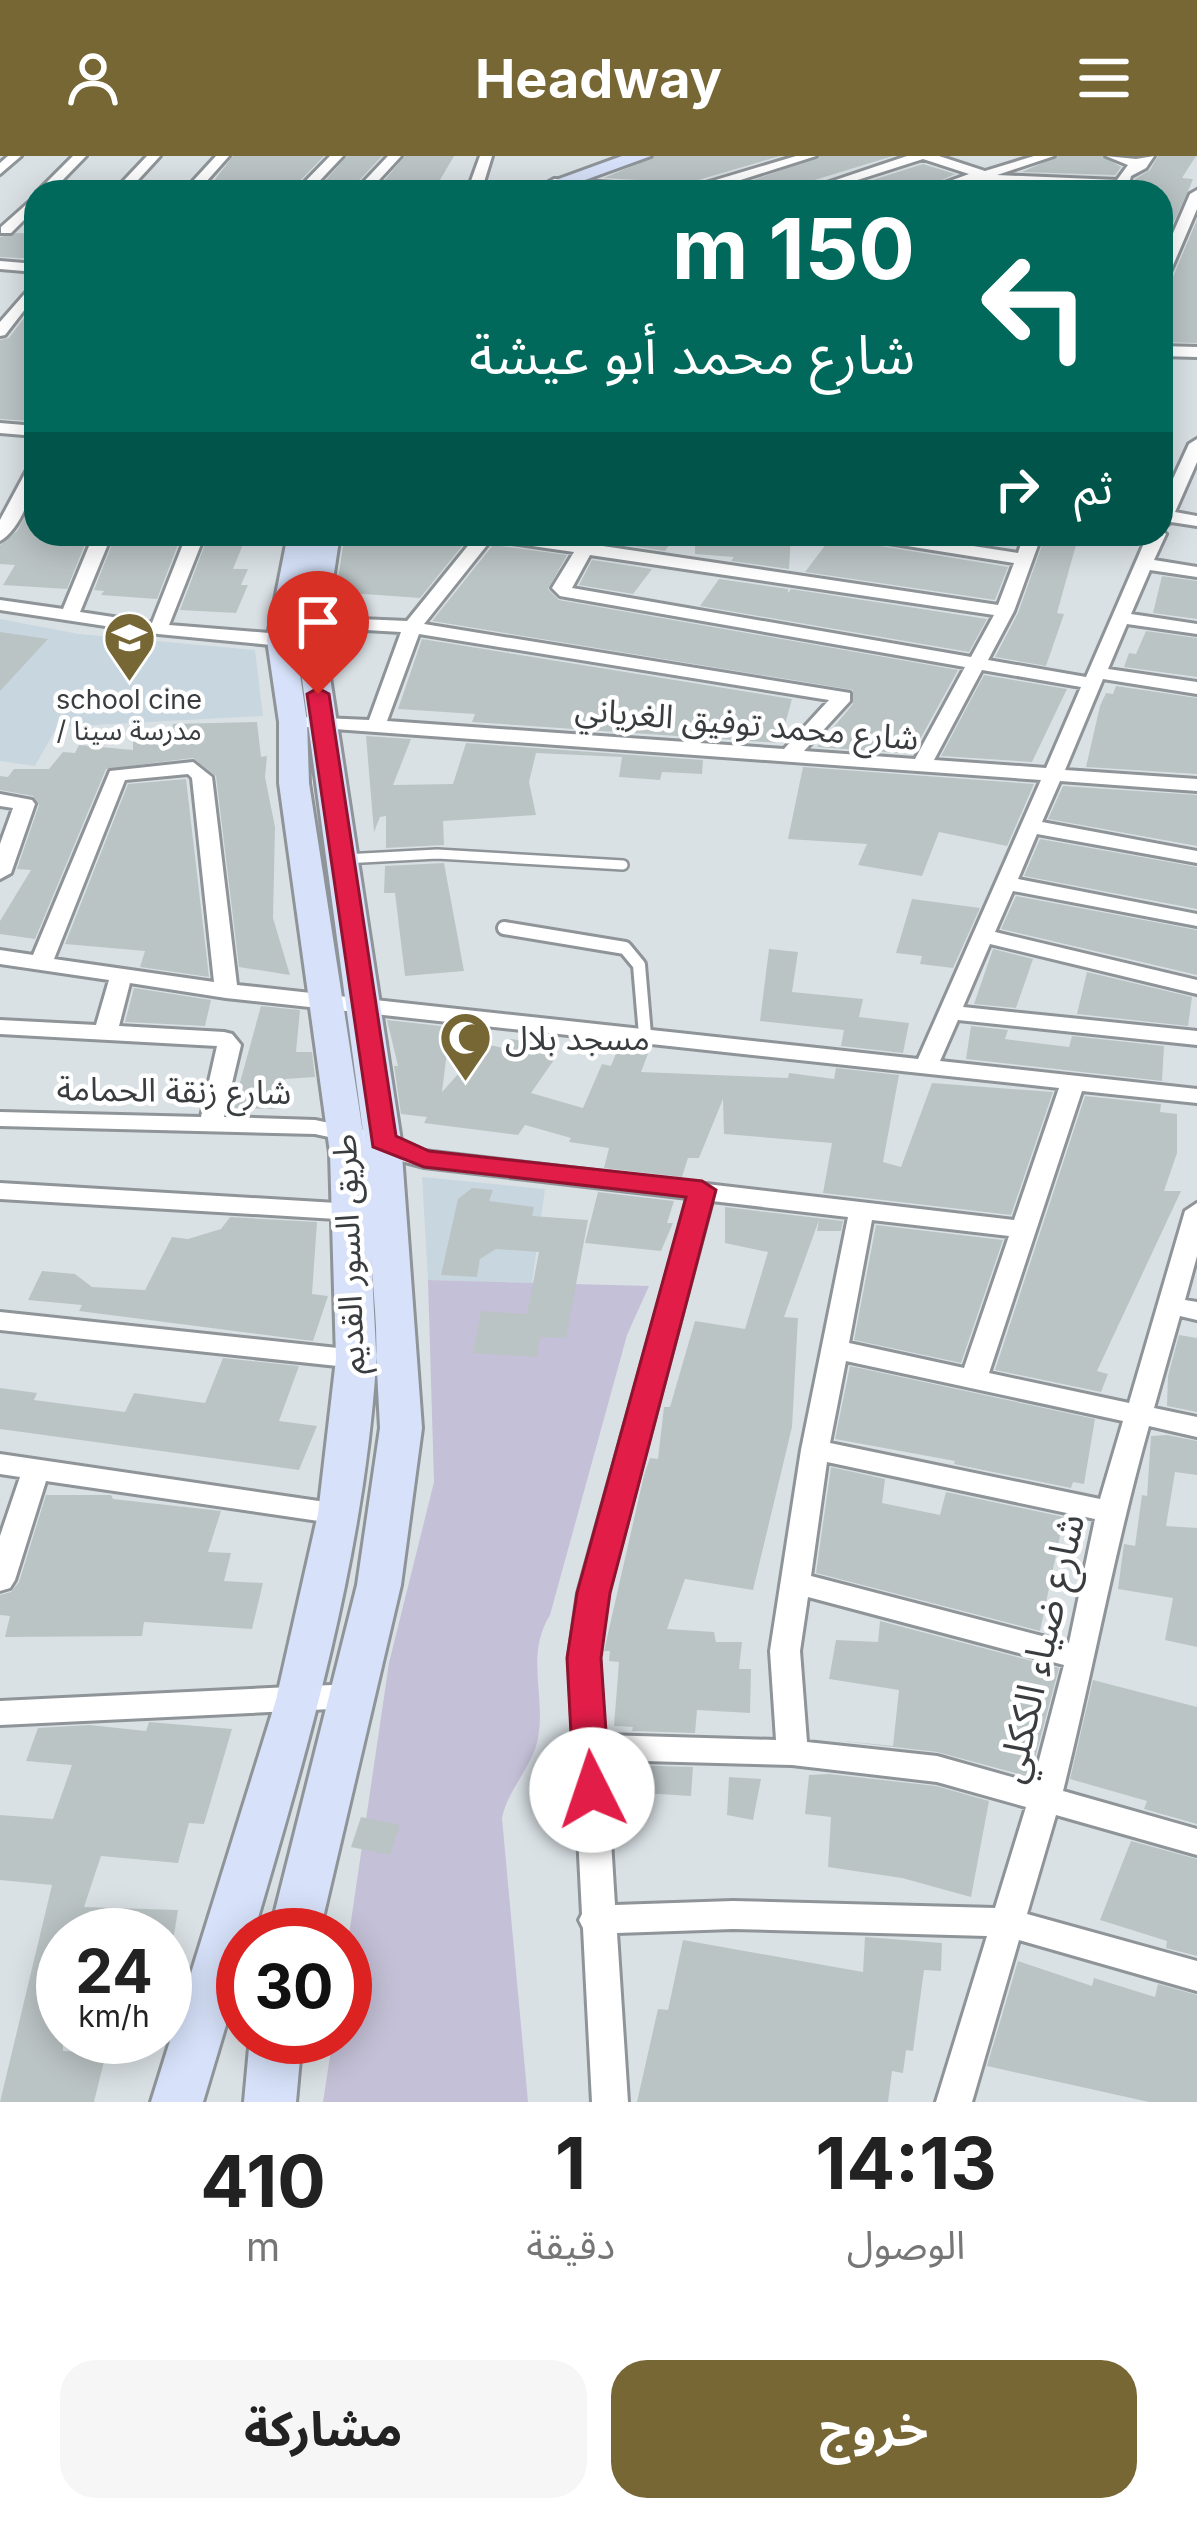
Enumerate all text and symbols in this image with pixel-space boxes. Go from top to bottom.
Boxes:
icon: person [60,45,126,111]
icon: menu [1071,45,1137,111]
text: Headway [475,46,722,111]
text: 150 m [672,198,915,299]
icon: left [957,228,1113,384]
text: شارع محمد أبو عيشة [469,322,915,387]
icon: right [984,456,1050,522]
text: ثم [1074,460,1113,515]
pin [267,571,369,694]
icon: arrive [285,589,351,655]
school or university icon: school cine / مدرسة سينا [101,609,157,683]
place label: school cine / مدرسة سينا [56,683,202,747]
street label: شارع محمد توفيق الغرياني [573,688,920,764]
mosque icon: مسجد بلال [438,1010,494,1084]
place label: مسجد بلال [505,1018,650,1058]
street label: شارع زنقة الحمامة [56,1068,292,1117]
street label: طريق السور القديم [324,1133,378,1375]
street label: شارع ضياء الككلي [986,1509,1100,1789]
position arrow [529,1727,655,1853]
speed limit sign: 30 [216,1908,372,2064]
text: 24 [75,1935,153,2007]
text: km/h [78,1998,150,2034]
text: 1 [555,2119,586,2206]
text: 14:13 [815,2119,997,2206]
text: 410 [200,2137,326,2224]
text: دقيقة [526,2221,615,2268]
text: الوصول [847,2221,965,2268]
text: m [246,2223,280,2270]
button: مشاركة [60,2360,587,2498]
button: خروج [611,2360,1137,2498]

